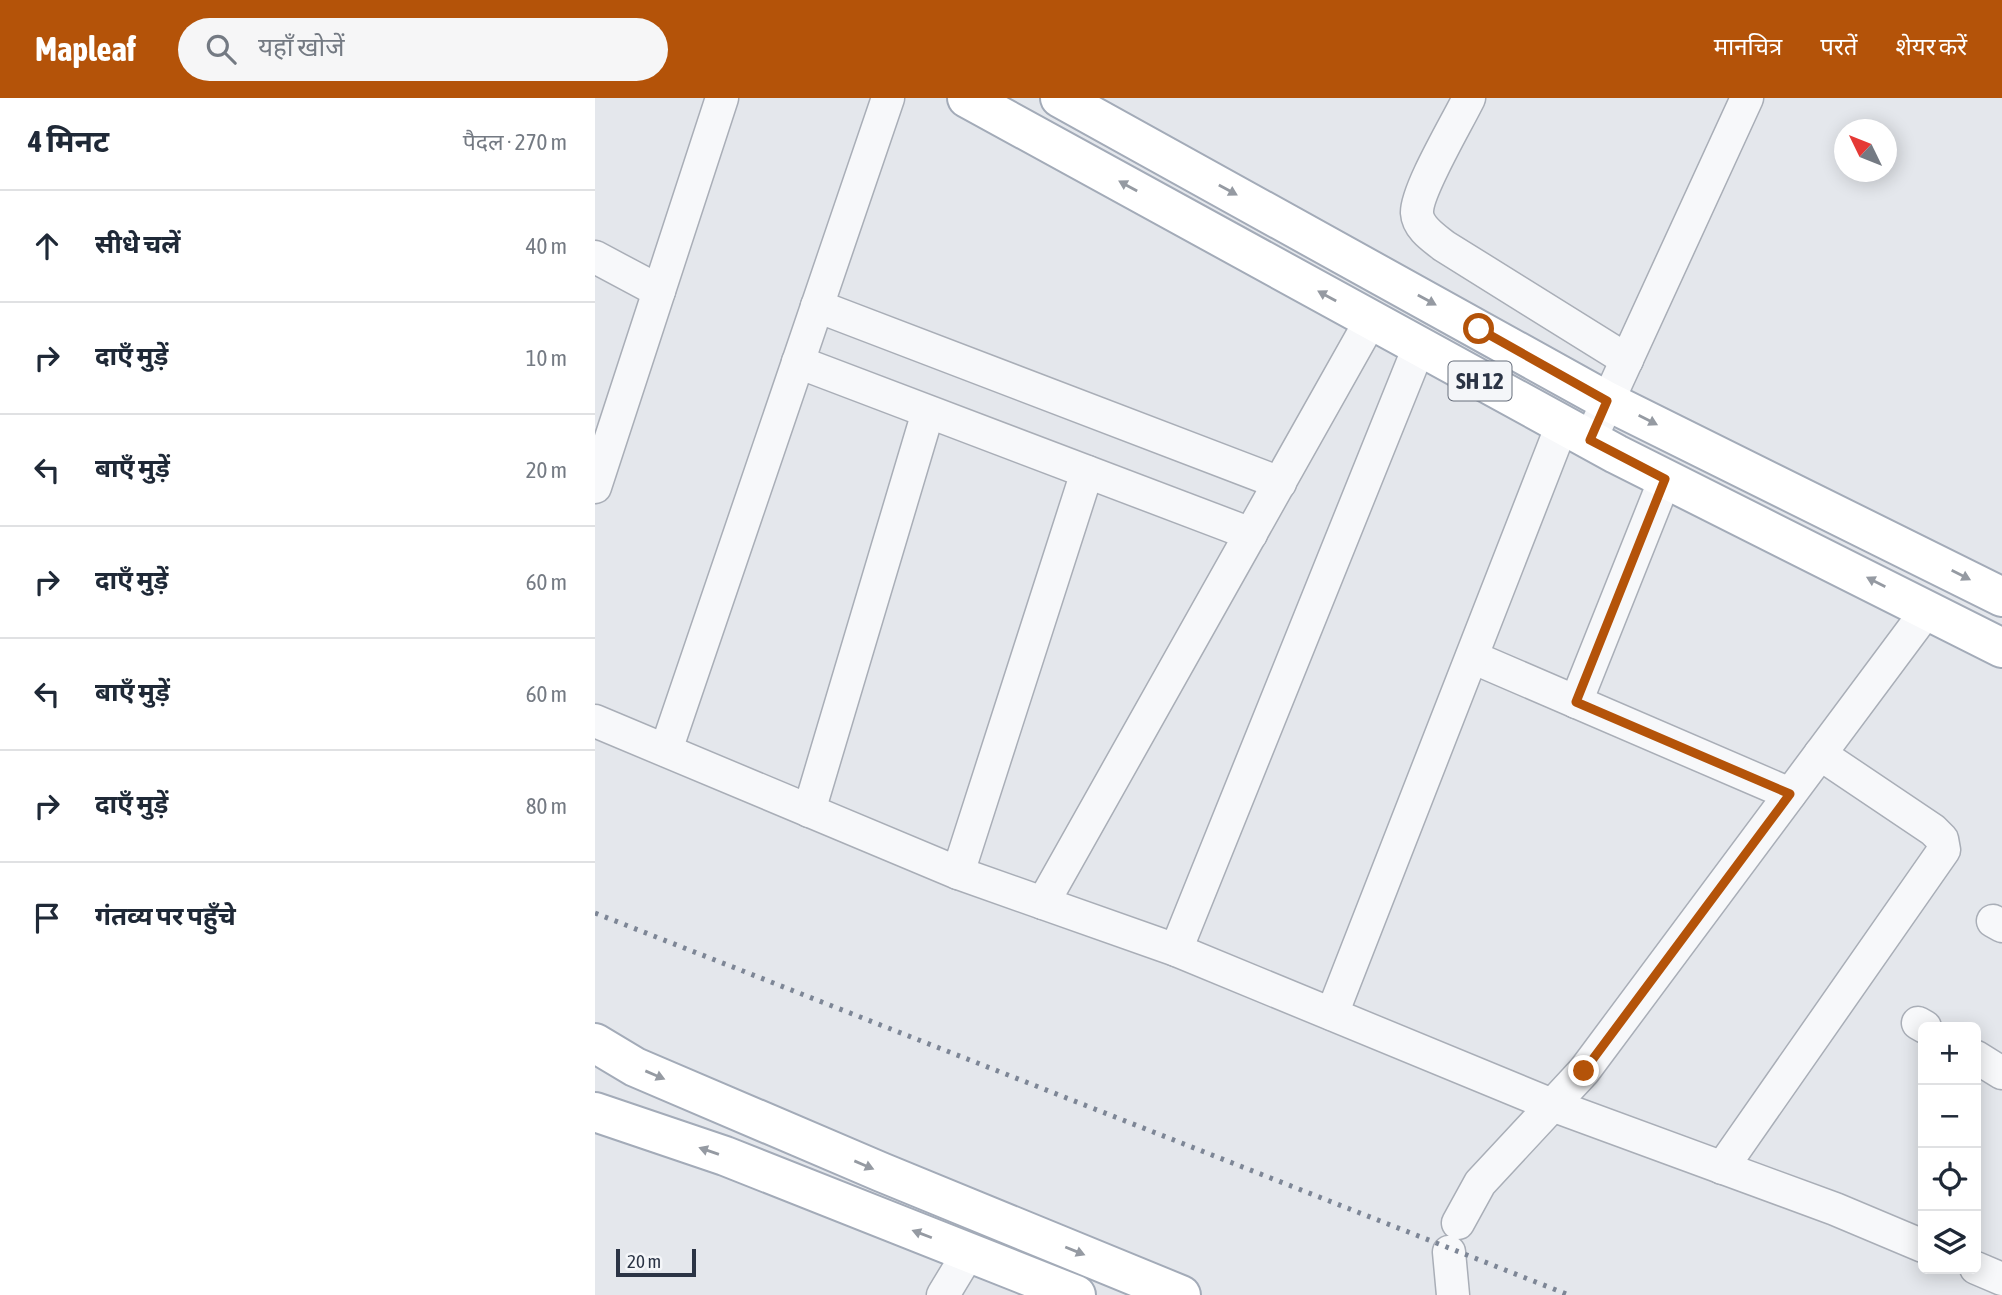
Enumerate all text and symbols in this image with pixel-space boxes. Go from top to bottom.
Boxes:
search box [178,18,668,81]
text: Mapleaf [35,30,136,68]
icon: search [202,30,240,68]
text: यहाँ खोजें [258,32,344,62]
text: मानचित्र [1714,33,1782,60]
text: परतें [1820,33,1857,60]
text: शेयर करें [1895,33,1967,60]
north arrow [1834,119,1897,182]
text: 4 मिनट [28,124,109,158]
text: पैदल · 270 m [463,129,567,155]
one-way arrow [1118,180,1138,191]
one-way arrow [1218,184,1237,196]
icon: ahead [28,227,66,265]
text: सीधे चलें [95,229,181,259]
text: 40 m [526,233,567,259]
one-way arrow [1317,290,1337,302]
one-way arrow [1417,294,1436,306]
route start [1463,313,1494,344]
icon: right [28,339,66,377]
text: दाएँ मुड़ें [95,341,168,371]
text: 10 m [526,345,567,371]
road number: SH 12 [1449,362,1512,400]
one-way arrow [1638,415,1658,426]
icon: left [28,451,66,489]
text: बाएँ मुड़ें [95,453,170,483]
text: 20 m [526,457,567,483]
icon: right [28,563,66,601]
text: दाएँ मुड़ें [95,565,168,595]
text: 60 m [526,569,567,595]
one-way arrow [1952,569,1972,581]
one-way arrow [1866,576,1886,588]
icon: left [28,675,66,713]
text: बाएँ मुड़ें [95,677,170,707]
text: 60 m [526,681,567,707]
icon: right [28,787,66,825]
text: दाएँ मुड़ें [95,789,168,819]
text: 80 m [526,793,567,819]
icon: arrive [28,899,66,937]
text: गंतव्य पर पहुँचे [95,901,236,931]
map controls [1918,1022,1981,1274]
button: + [1918,1022,1981,1085]
route end [1568,1055,1599,1086]
one-way arrow [645,1069,665,1081]
button: − [1918,1085,1981,1148]
one-way arrow [699,1145,720,1156]
button: locate [1918,1148,1981,1211]
one-way arrow [854,1159,874,1171]
button: layers [1918,1211,1981,1274]
one-way arrow [911,1228,932,1239]
scale bar [616,1246,697,1278]
one-way arrow [1064,1246,1085,1257]
text: 20 m [627,1250,661,1272]

